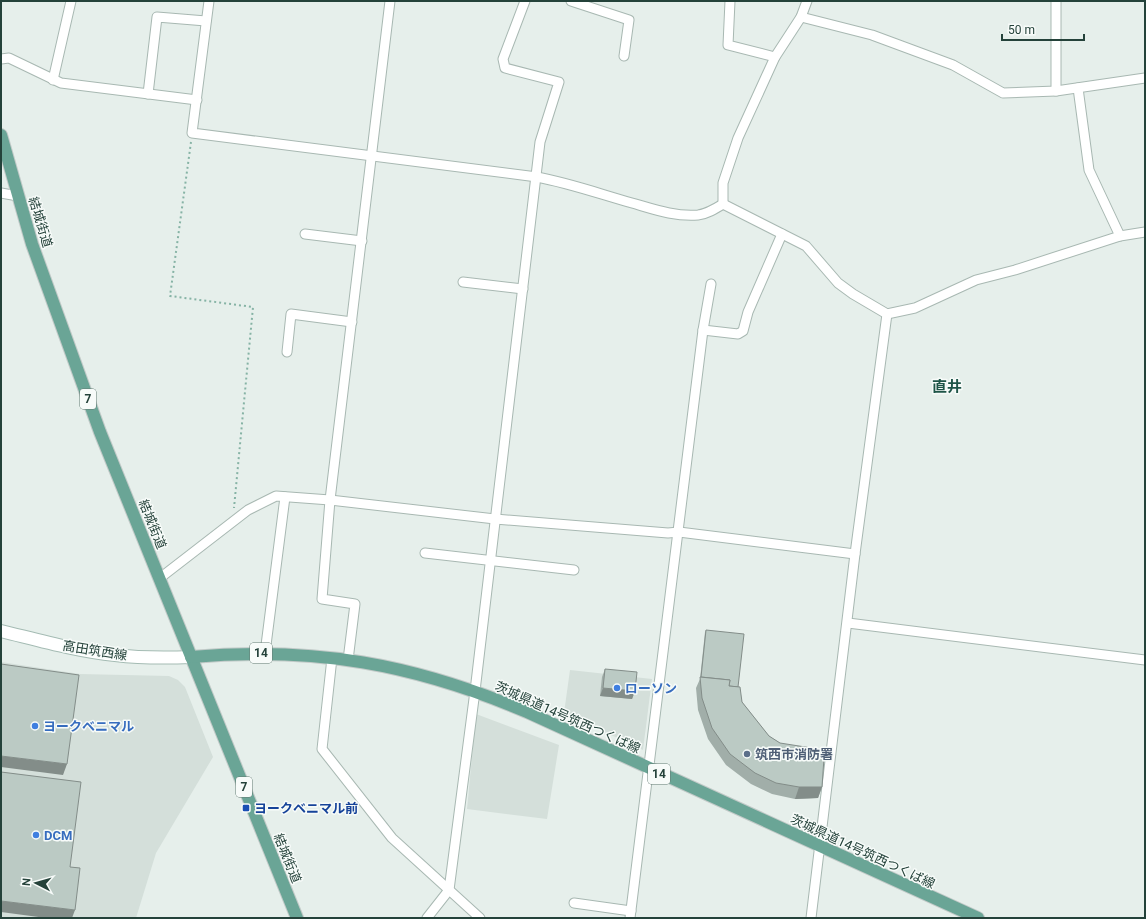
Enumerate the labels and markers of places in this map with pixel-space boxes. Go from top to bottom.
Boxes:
place label: ローソン [625,681,677,696]
marker: ローソン [612,683,622,693]
place label: ヨークベニマル [43,719,134,734]
marker: ヨークベニマル [30,721,40,731]
place label: 筑西市消防署 [755,747,833,762]
marker: 筑西市消防署 [742,749,752,759]
place label: ヨークベニマル前 [254,801,358,816]
marker: ヨークベニマル前 [241,803,251,813]
place label: DCM [44,828,72,843]
marker: DCM [31,830,41,840]

